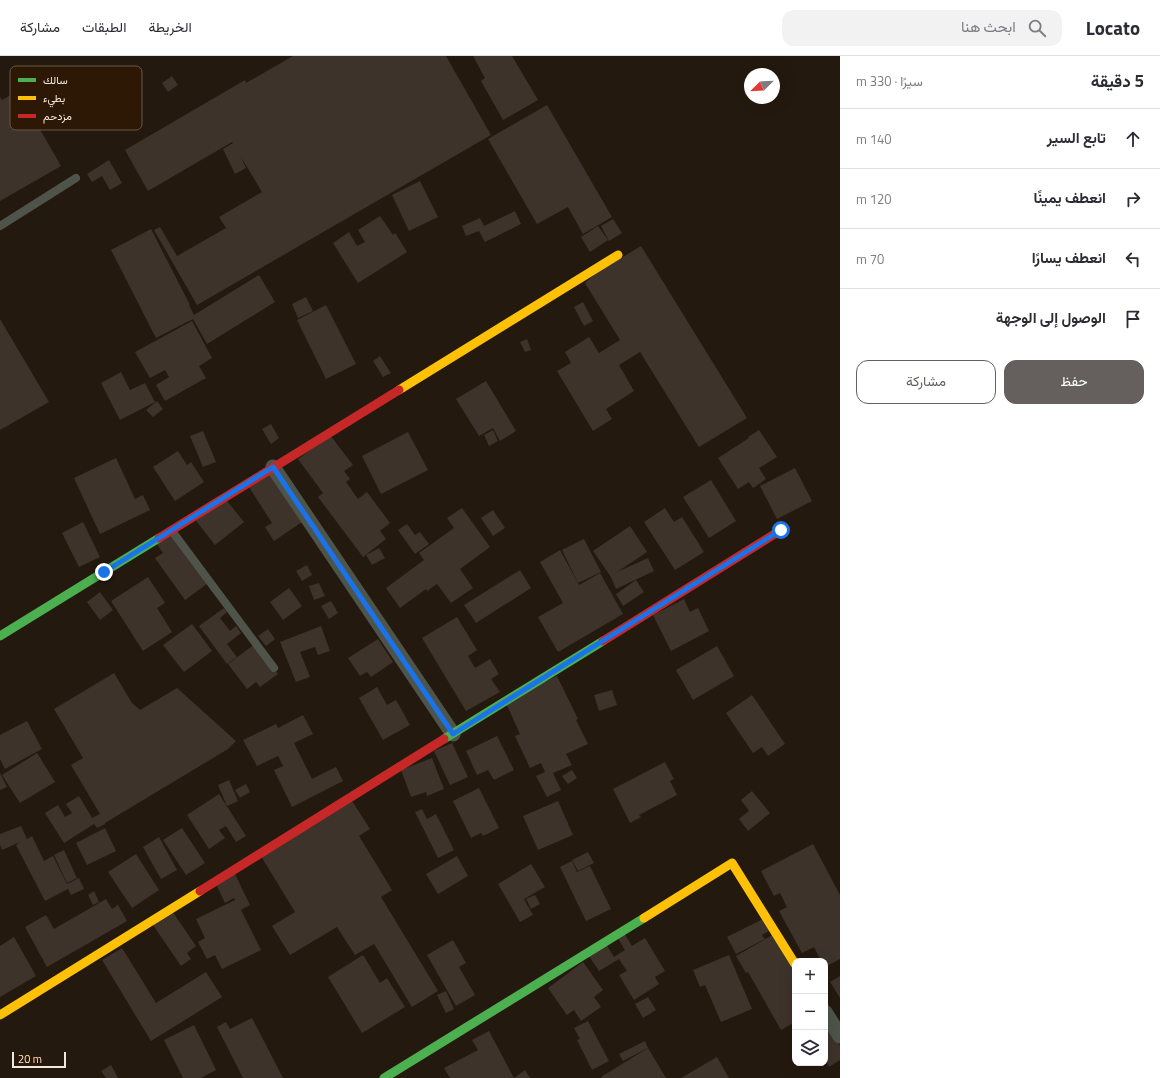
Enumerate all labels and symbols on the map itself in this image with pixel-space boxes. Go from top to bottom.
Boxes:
legend [10,66,142,130]
north arrow [744,68,780,104]
text: سالك [43,72,68,88]
text: بطيء [43,90,65,108]
text: مزدحم [43,108,72,124]
route start [772,521,790,539]
route end [95,563,113,581]
scale bar [12,1050,66,1069]

